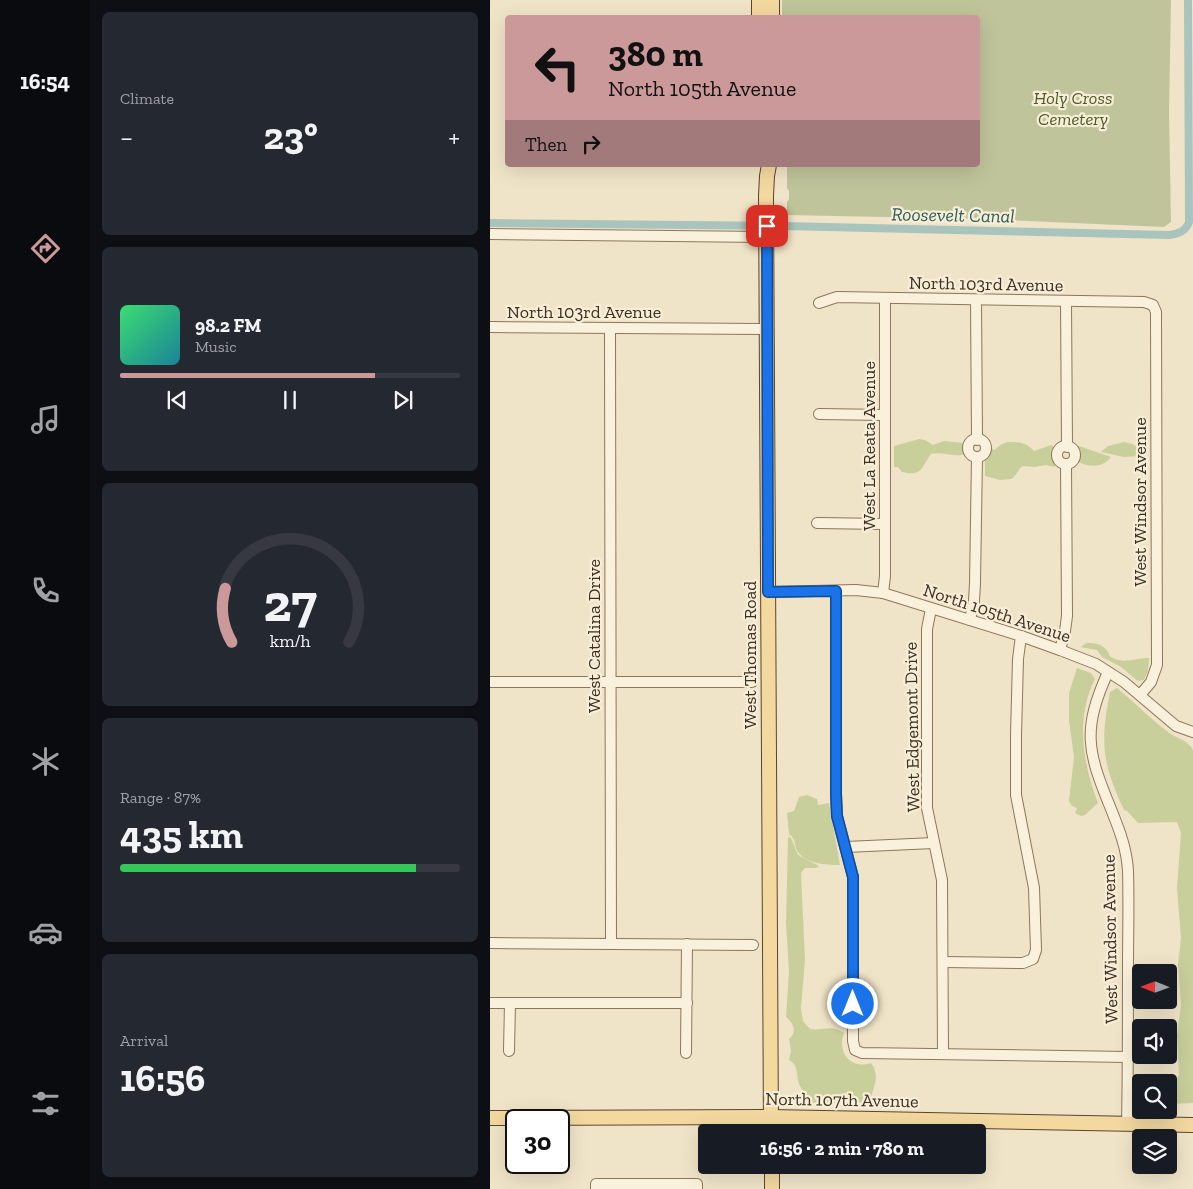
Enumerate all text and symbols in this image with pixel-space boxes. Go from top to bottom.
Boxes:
text: 380 m [608,33,703,75]
icon: left [525,35,590,100]
text: 16:54 [20,68,70,95]
text: North 105th Avenue [608,75,796,102]
park label: Holy Cross Cemetery [1033,87,1113,130]
text: Climate [120,89,174,108]
text: 23° [263,113,318,159]
text: − [120,121,133,154]
text: + [448,121,460,154]
icon: right [577,130,605,158]
text: Then [525,133,567,156]
water label: Roosevelt Canal [891,202,1015,228]
pin [746,205,788,247]
icon: arrive [753,212,781,240]
icon: directions [28,231,63,266]
street label: North 103rd Avenue [909,272,1063,296]
street label: North 103rd Avenue [507,301,661,323]
text: 98.2 FM [195,314,261,337]
text: Music [195,337,237,356]
street label: West La Reata Avenue [858,361,880,531]
icon: previous [163,386,191,414]
icon: pause [276,386,304,414]
icon: next [389,386,417,414]
icon: music [28,402,63,437]
street label: West Windsor Avenue [1129,417,1151,587]
street label: West Catalina Drive [583,559,605,713]
text: 27 [263,572,317,634]
icon: phone [28,573,63,608]
street label: North 105th Avenue [920,579,1074,647]
street label: West Thomas Road [739,581,761,729]
text: km/h [270,630,310,652]
street label: West Edgemont Drive [900,642,924,812]
icon: climate [28,744,63,779]
text: Range · 87% [120,788,201,807]
text: 435 km [120,812,243,858]
street label: West Windsor Avenue [1098,854,1122,1024]
icon: car [28,915,63,950]
north arrow [1132,964,1178,1009]
map controls [1132,964,1177,1174]
position arrow [826,977,878,1029]
button: sound [1132,1019,1177,1064]
text: Arrival [120,1031,168,1050]
text: 16:56 [120,1055,205,1101]
button: search [1132,1074,1177,1119]
icon: filters [28,1086,63,1121]
street label: North 107th Avenue [765,1088,919,1112]
speed limit sign: 30 [505,1109,570,1174]
button: layers [1132,1129,1177,1174]
text: 16:56 · 2 min · 780 m [760,1137,924,1160]

